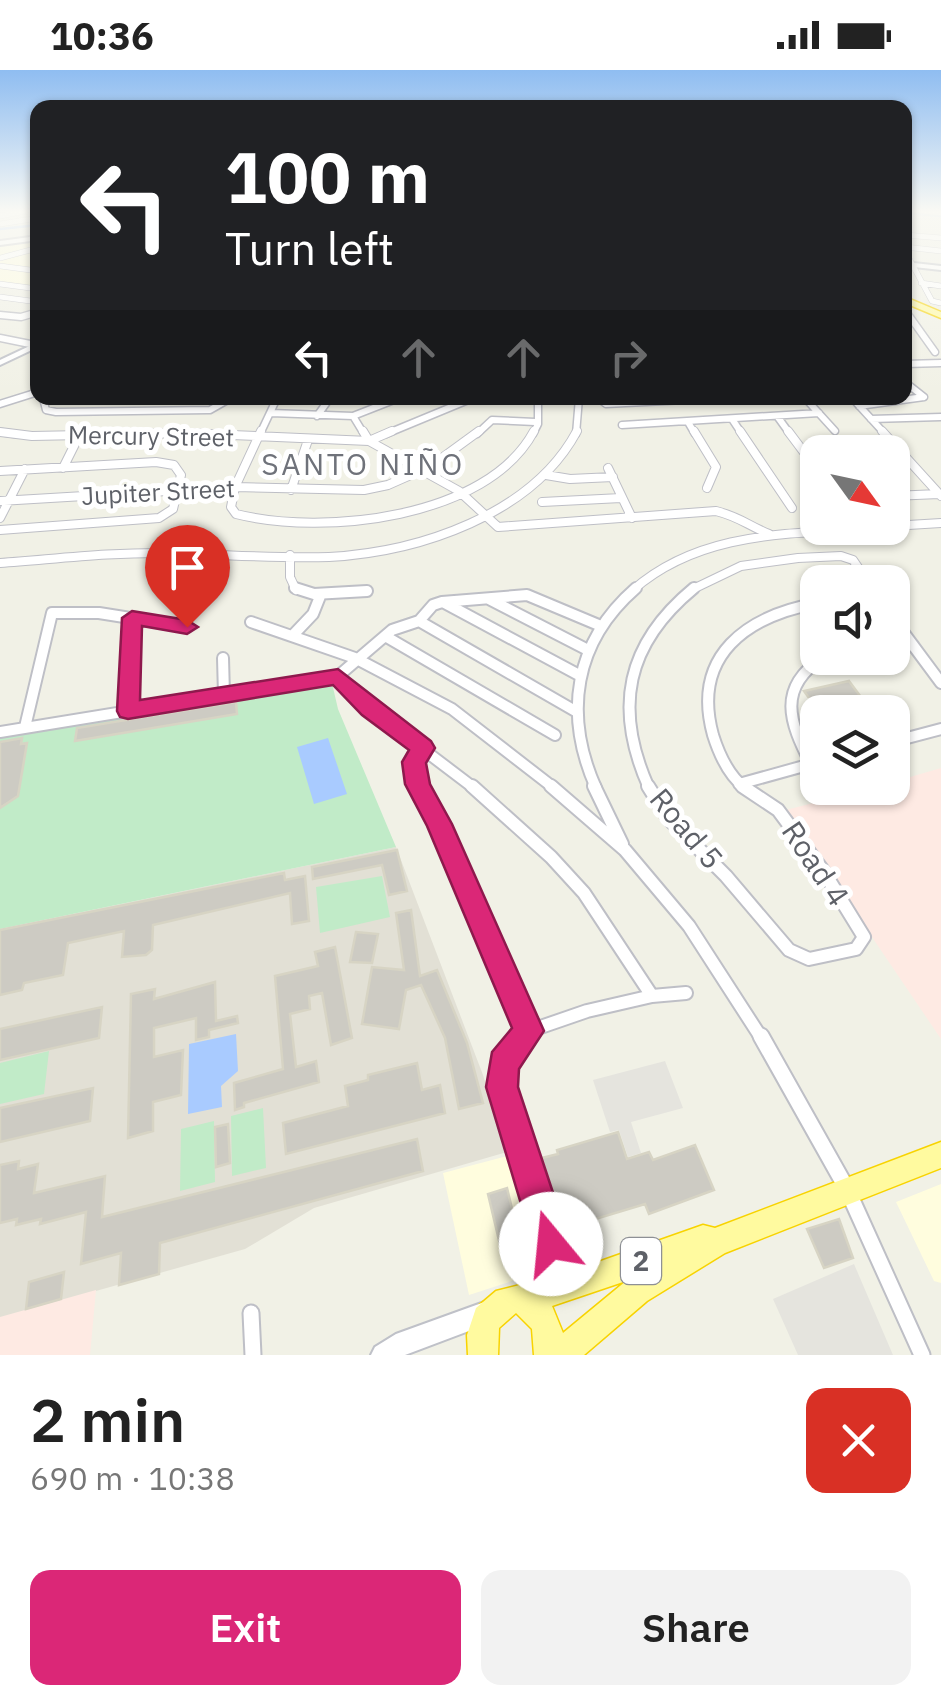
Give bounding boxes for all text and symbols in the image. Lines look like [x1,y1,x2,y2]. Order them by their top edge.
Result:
text: 10:36 [50,11,154,60]
text: 100 m [225,131,430,222]
icon: left [60,140,190,270]
text: Turn left [225,219,394,277]
icon: left [286,330,341,385]
icon: ahead [391,330,446,385]
icon: ahead [496,330,551,385]
icon: right [601,330,656,385]
street label: Mercury Street [68,418,234,453]
north arrow [800,435,910,545]
map controls [800,435,910,805]
district label: SANTO NIÑO [261,444,465,483]
street label: Jupiter Street [80,471,236,512]
pin [145,525,230,628]
icon: arrive [160,540,215,595]
button: sound [800,565,910,675]
button: layers [800,695,910,805]
street label: Road 5 [642,779,732,877]
street label: Road 4 [774,813,859,913]
position arrow [499,1192,603,1296]
road number: 2 [621,1238,661,1284]
text: 2 min [30,1380,185,1459]
button: close [806,1388,911,1493]
text: 690 m · 10:38 [30,1457,235,1499]
button: Exit [30,1570,461,1685]
button: Share [481,1570,911,1685]

